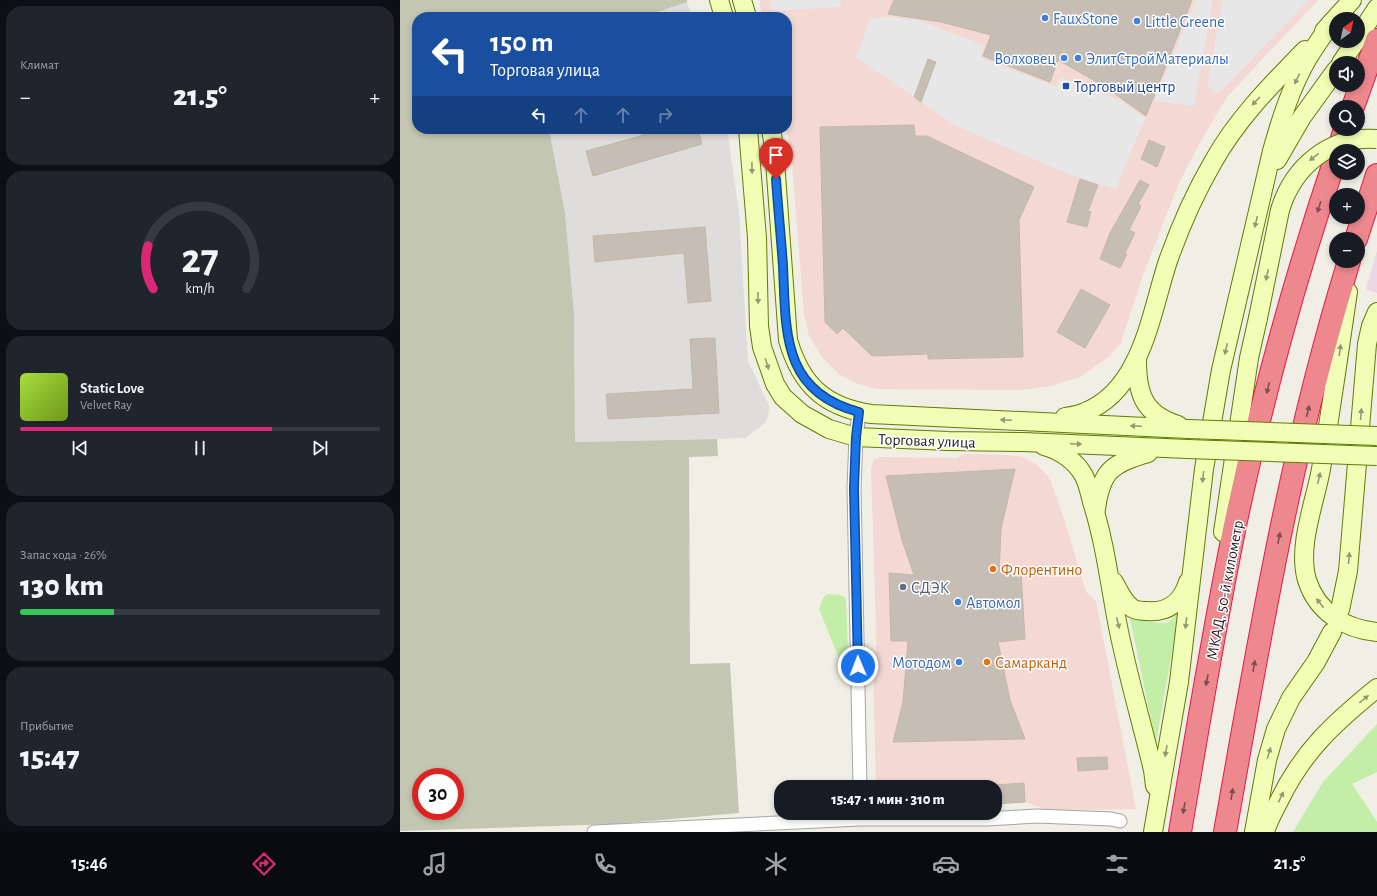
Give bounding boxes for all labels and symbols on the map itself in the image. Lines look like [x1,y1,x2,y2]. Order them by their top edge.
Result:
place label: FauxStone [1053,11,1118,27]
north arrow [1329,12,1365,48]
marker: FauxStone [1040,13,1050,23]
place label: Little Greene [1145,14,1225,30]
marker: Little Greene [1132,16,1142,26]
place label: Волховец [994,51,1056,67]
place label: ЭлитСтройМатериалы [1086,51,1229,67]
marker: Волховец [1059,53,1069,63]
marker: ЭлитСтройМатериалы [1073,53,1083,63]
one-way arrow [1294,73,1300,85]
place label: Торговый центр [1074,79,1175,95]
marker: Торговый центр [1061,81,1071,91]
one-way arrow [1252,95,1261,106]
pin [759,138,793,179]
one-way arrow [1309,153,1320,162]
one-way arrow [749,162,755,175]
one-way arrow [1316,201,1322,213]
one-way arrow [1252,216,1258,229]
one-way arrow [1263,268,1269,281]
one-way arrow [755,292,761,305]
one-way arrow [1223,343,1229,355]
one-way arrow [1337,344,1343,356]
one-way arrow [764,358,770,370]
one-way arrow [1265,382,1271,394]
one-way arrow [1305,405,1311,417]
one-way arrow [1358,408,1365,420]
one-way arrow [999,417,1012,423]
one-way arrow [1130,423,1142,430]
street label: Торговая улица [878,431,976,452]
one-way arrow [1070,441,1082,448]
one-way arrow [1200,471,1206,483]
one-way arrow [1317,472,1323,485]
street label: МКАД, 50-й километр [1204,519,1246,661]
one-way arrow [1276,532,1282,544]
one-way arrow [1346,552,1353,564]
place label: Флорентино [1001,562,1083,578]
marker: Флорентино [988,564,998,574]
place label: СДЭК [911,580,949,596]
marker: СДЭК [898,582,908,592]
place label: Автомол [966,595,1021,611]
marker: Автомол [953,597,963,607]
one-way arrow [1315,598,1324,609]
one-way arrow [1115,617,1121,629]
one-way arrow [1183,617,1189,629]
position arrow [837,645,879,687]
place label: Мотодом [892,655,951,671]
place label: Самарканд [995,655,1067,671]
marker: Мотодом [954,657,964,667]
marker: Самарканд [982,657,992,667]
one-way arrow [1252,660,1258,672]
one-way arrow [1204,673,1210,686]
one-way arrow [1359,694,1369,703]
one-way arrow [1162,745,1168,757]
one-way arrow [1266,746,1272,758]
speed limit sign: 30 [412,768,464,820]
one-way arrow [1229,787,1235,800]
one-way arrow [1278,791,1284,802]
one-way arrow [1181,801,1187,814]

